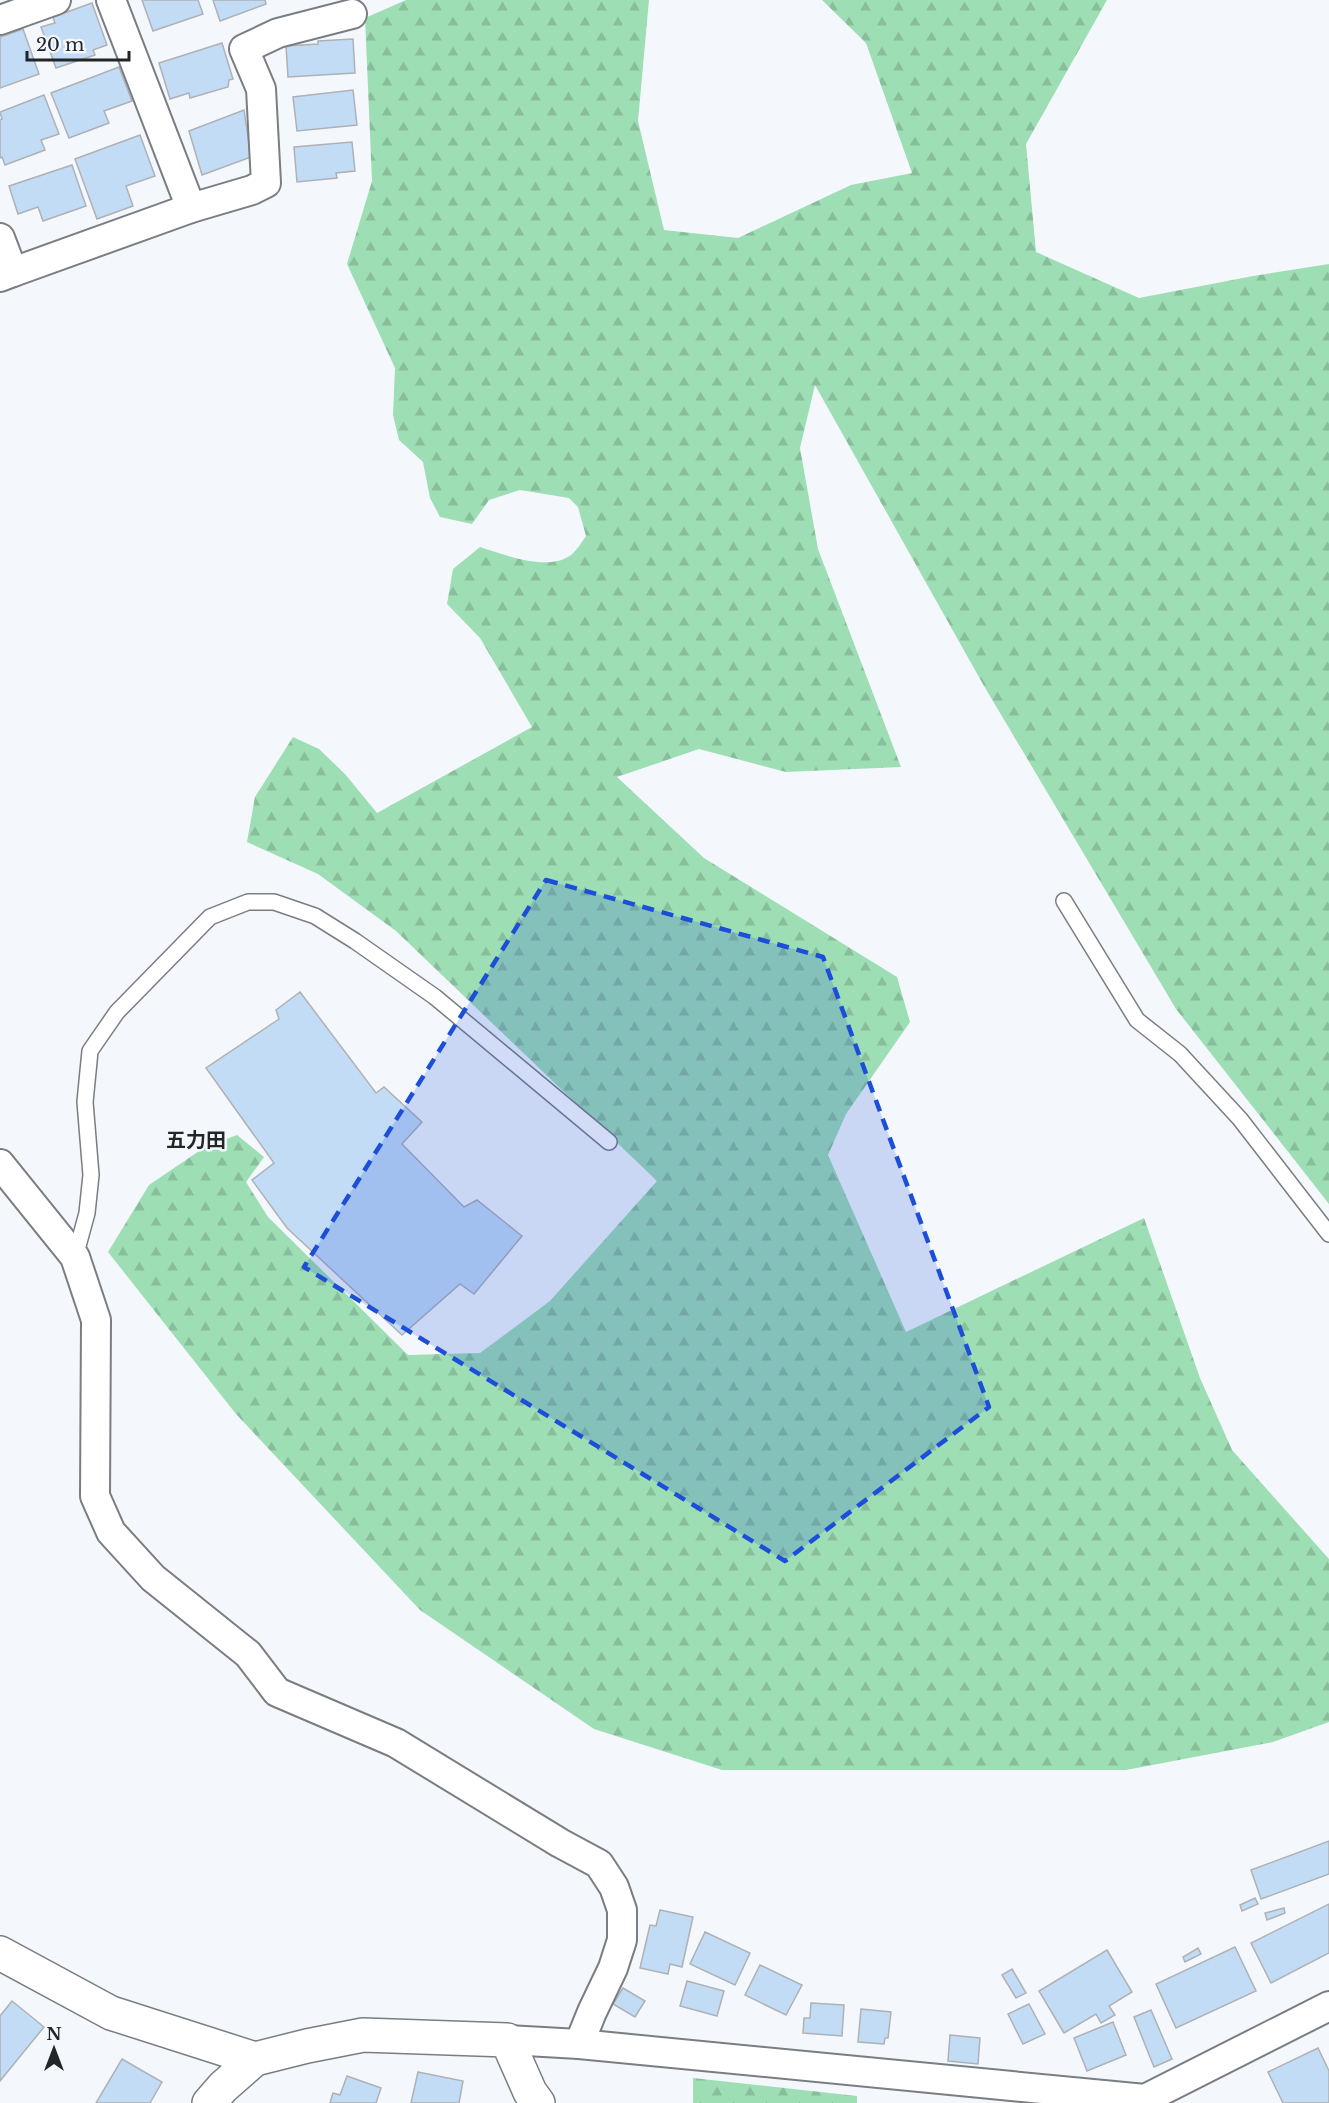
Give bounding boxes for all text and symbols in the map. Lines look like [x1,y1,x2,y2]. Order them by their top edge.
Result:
scale bar [27,24,129,62]
text: 20 m [36,34,84,56]
district label: 五力田 [166,1128,226,1152]
north arrow [24,2019,84,2079]
text: N [46,2024,62,2044]

